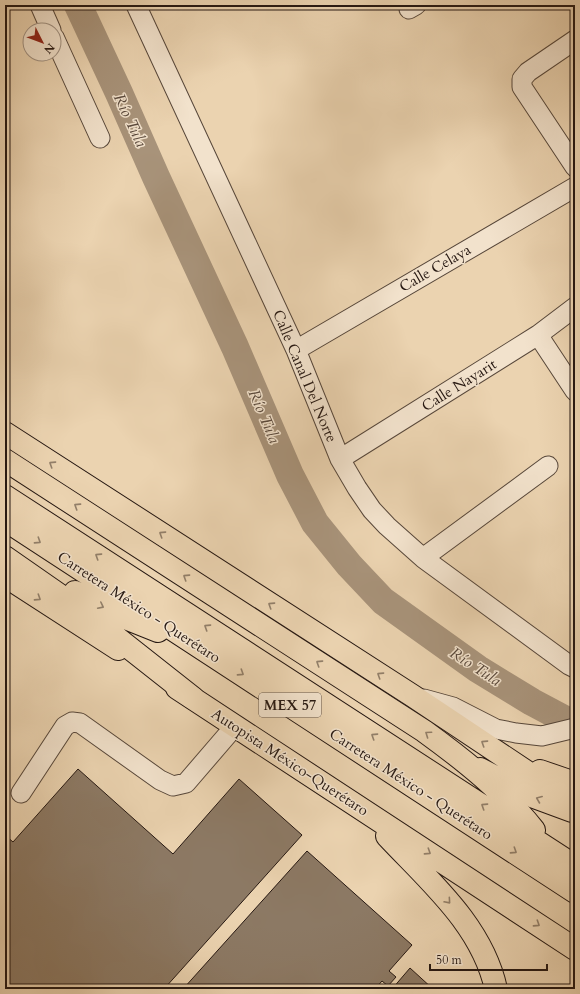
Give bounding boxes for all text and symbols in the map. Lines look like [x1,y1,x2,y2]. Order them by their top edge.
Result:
north arrow [22,22,62,62]
text: N [40,40,58,57]
water label: Río Tula [108,90,152,151]
street label: Calle Celaya [396,239,475,297]
street label: Calle Canal Del Norte [268,307,342,445]
street label: Calle Nayarit [418,354,500,416]
water label: Río Tula [243,386,285,447]
one-way arrow [49,461,56,469]
one-way arrow [74,504,81,511]
one-way arrow [159,532,166,539]
one-way arrow [34,536,41,544]
street label: Carretera México - Querétaro [54,547,224,667]
one-way arrow [95,554,102,561]
one-way arrow [183,574,190,582]
one-way arrow [34,593,41,600]
one-way arrow [97,601,105,609]
one-way arrow [268,602,275,609]
one-way arrow [204,625,211,632]
water label: Río Tula [446,642,505,692]
one-way arrow [316,661,323,668]
one-way arrow [237,668,244,676]
one-way arrow [377,672,384,680]
road number: MEX 57 [259,693,321,717]
street label: Autopista México-Querétaro [208,704,372,820]
street label: Carretera México - Querétaro [326,724,496,844]
one-way arrow [425,732,432,739]
one-way arrow [372,733,379,740]
one-way arrow [482,741,489,748]
one-way arrow [535,795,542,803]
one-way arrow [481,804,488,811]
one-way arrow [509,847,516,854]
one-way arrow [424,848,431,855]
one-way arrow [443,896,450,903]
one-way arrow [533,919,540,926]
scale bar [430,946,547,972]
text: 50 m [436,952,463,968]

